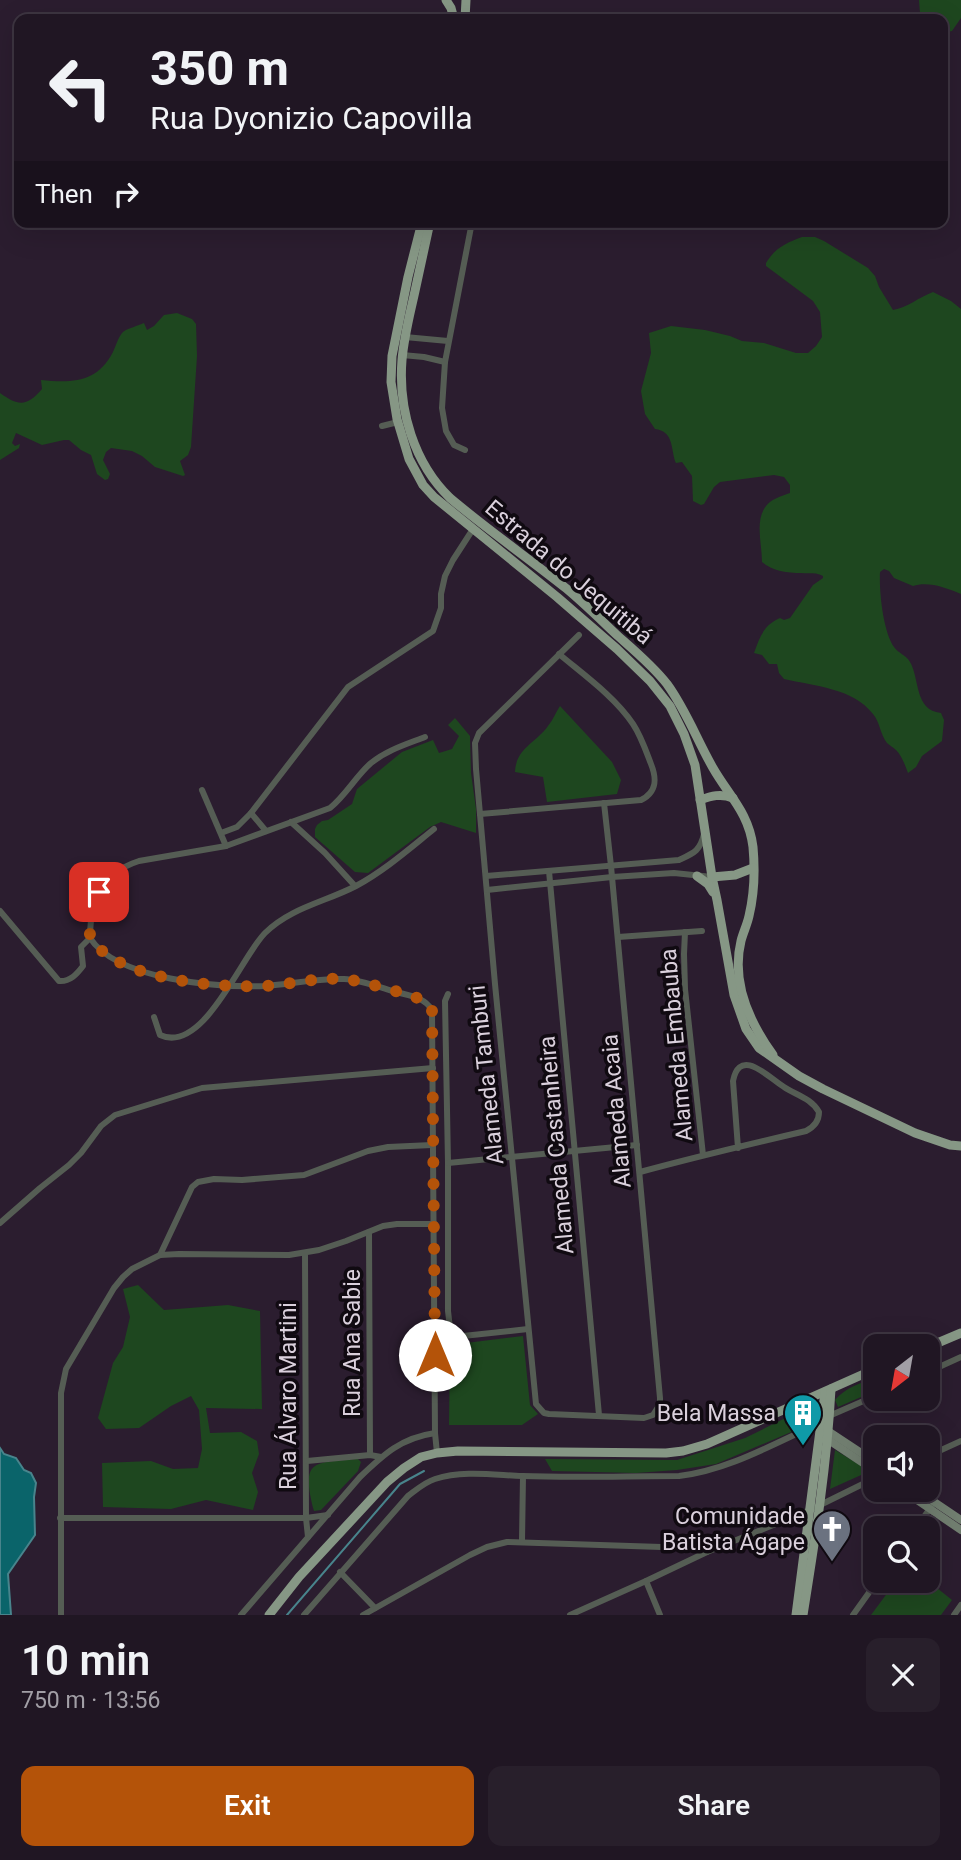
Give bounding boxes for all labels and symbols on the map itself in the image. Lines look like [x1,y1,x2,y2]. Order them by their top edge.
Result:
street label: Estrada do Jequitibá [480,495,658,650]
pin [69,862,129,922]
street label: Alameda Embauba [655,947,698,1142]
street label: Alameda Tamburi [464,984,509,1166]
street label: Alameda Acaia [596,1033,637,1189]
street label: Alameda Castanheira [534,1035,579,1255]
street label: Rua Ana Sabie [339,1269,366,1417]
street label: Rua Álvaro Martini [274,1302,302,1490]
position arrow [398,1318,472,1392]
north arrow [863,1334,940,1410]
building icon: Bela Massa [782,1392,824,1447]
place label: Bela Massa [657,1400,776,1427]
place label: Comunidade Batista Ágape [662,1503,805,1556]
church icon: Comunidade Batista Ágape [811,1508,853,1563]

